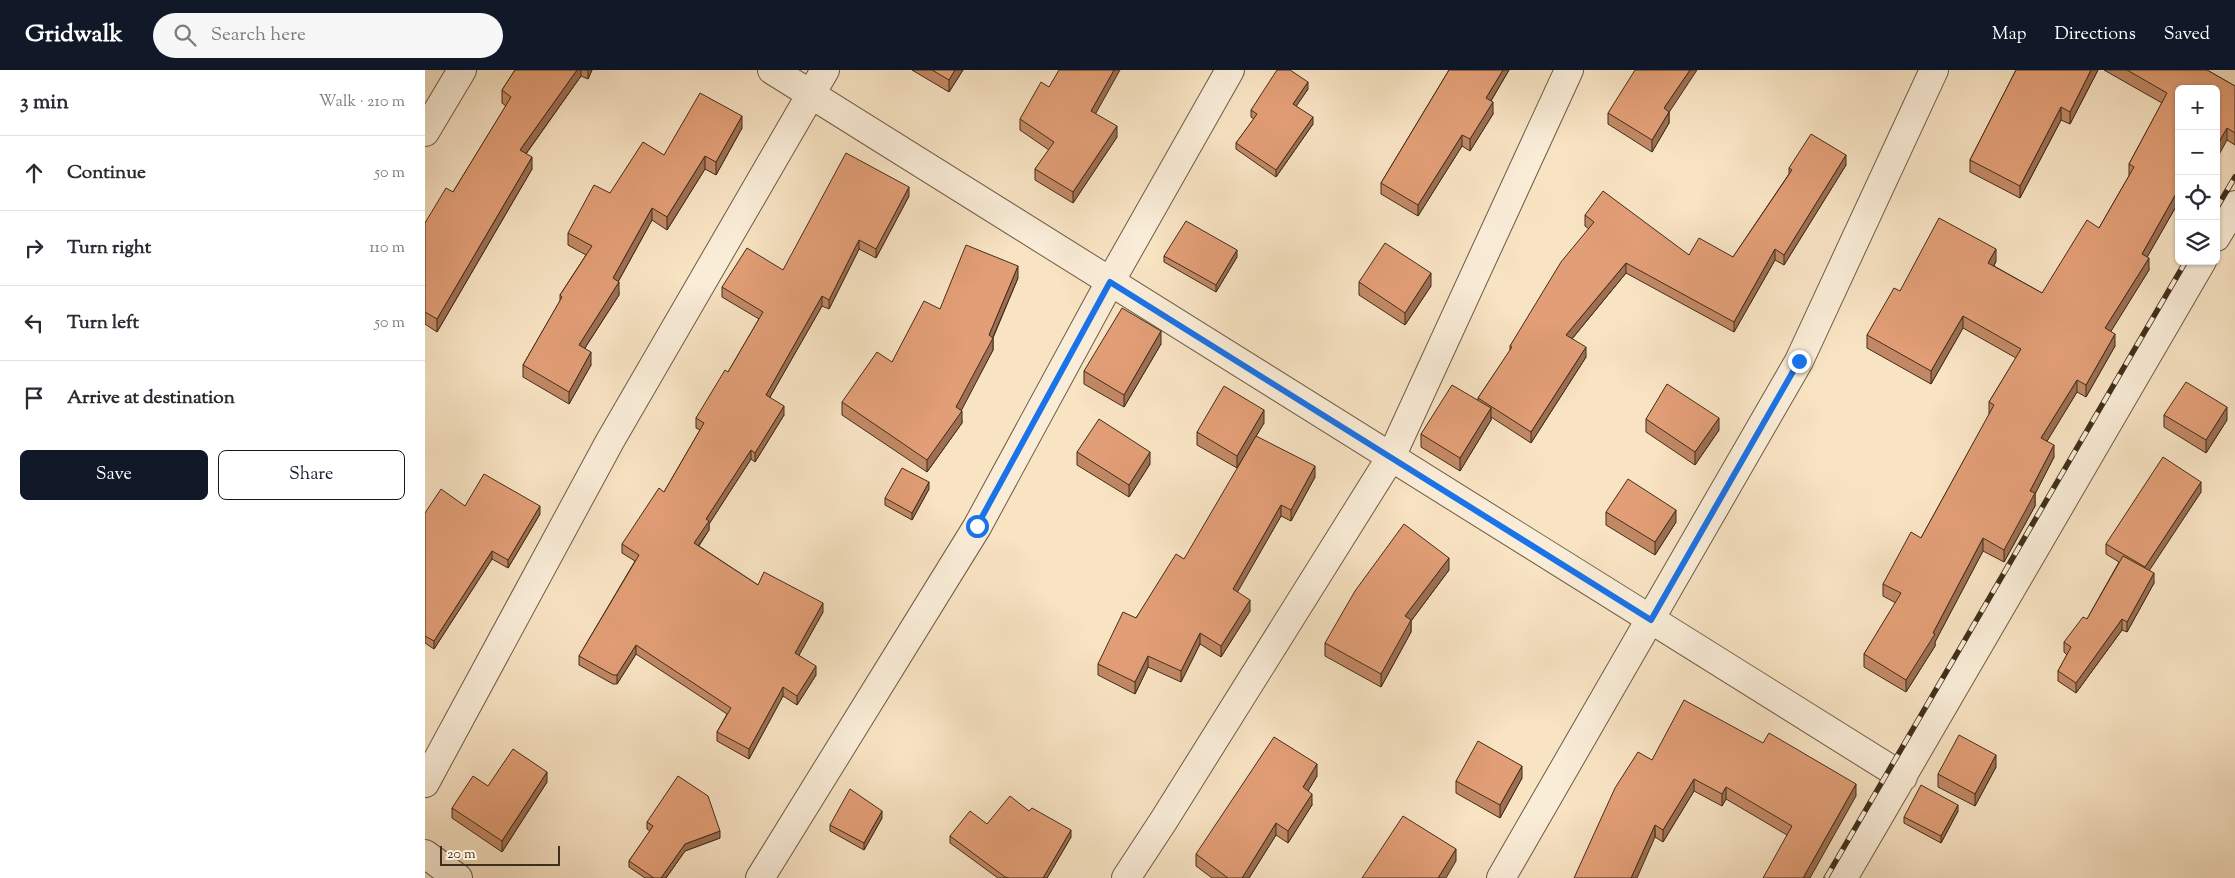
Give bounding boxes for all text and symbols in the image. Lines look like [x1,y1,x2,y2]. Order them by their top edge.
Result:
search box [153,13,503,58]
text: Gridwalk [25,18,123,52]
icon: search [171,21,199,49]
text: Search here [211,22,306,49]
text: Map [1992,22,2027,48]
text: Directions [2055,22,2136,48]
text: Saved [2164,22,2210,48]
map controls [2175,85,2220,265]
button: + [2175,85,2220,130]
text: 3 min [20,88,69,118]
text: Walk · 210 m [319,91,405,114]
button: − [2175,130,2220,175]
icon: ahead [20,159,48,187]
text: Continue [67,160,146,187]
text: 50 m [374,162,405,185]
button: locate [2175,175,2220,220]
button: layers [2175,220,2220,265]
icon: right [20,234,48,262]
text: Turn right [67,235,151,262]
text: 110 m [369,237,405,260]
icon: left [20,309,48,337]
text: Turn left [67,310,139,337]
text: 50 m [374,312,405,335]
route end [1788,350,1811,373]
icon: arrive [20,384,48,412]
text: Arrive at destination [67,385,235,412]
button: Save [20,450,208,500]
button: Share [218,450,405,500]
route start [966,515,989,538]
scale bar [440,843,560,866]
text: 20 m [447,845,476,865]

